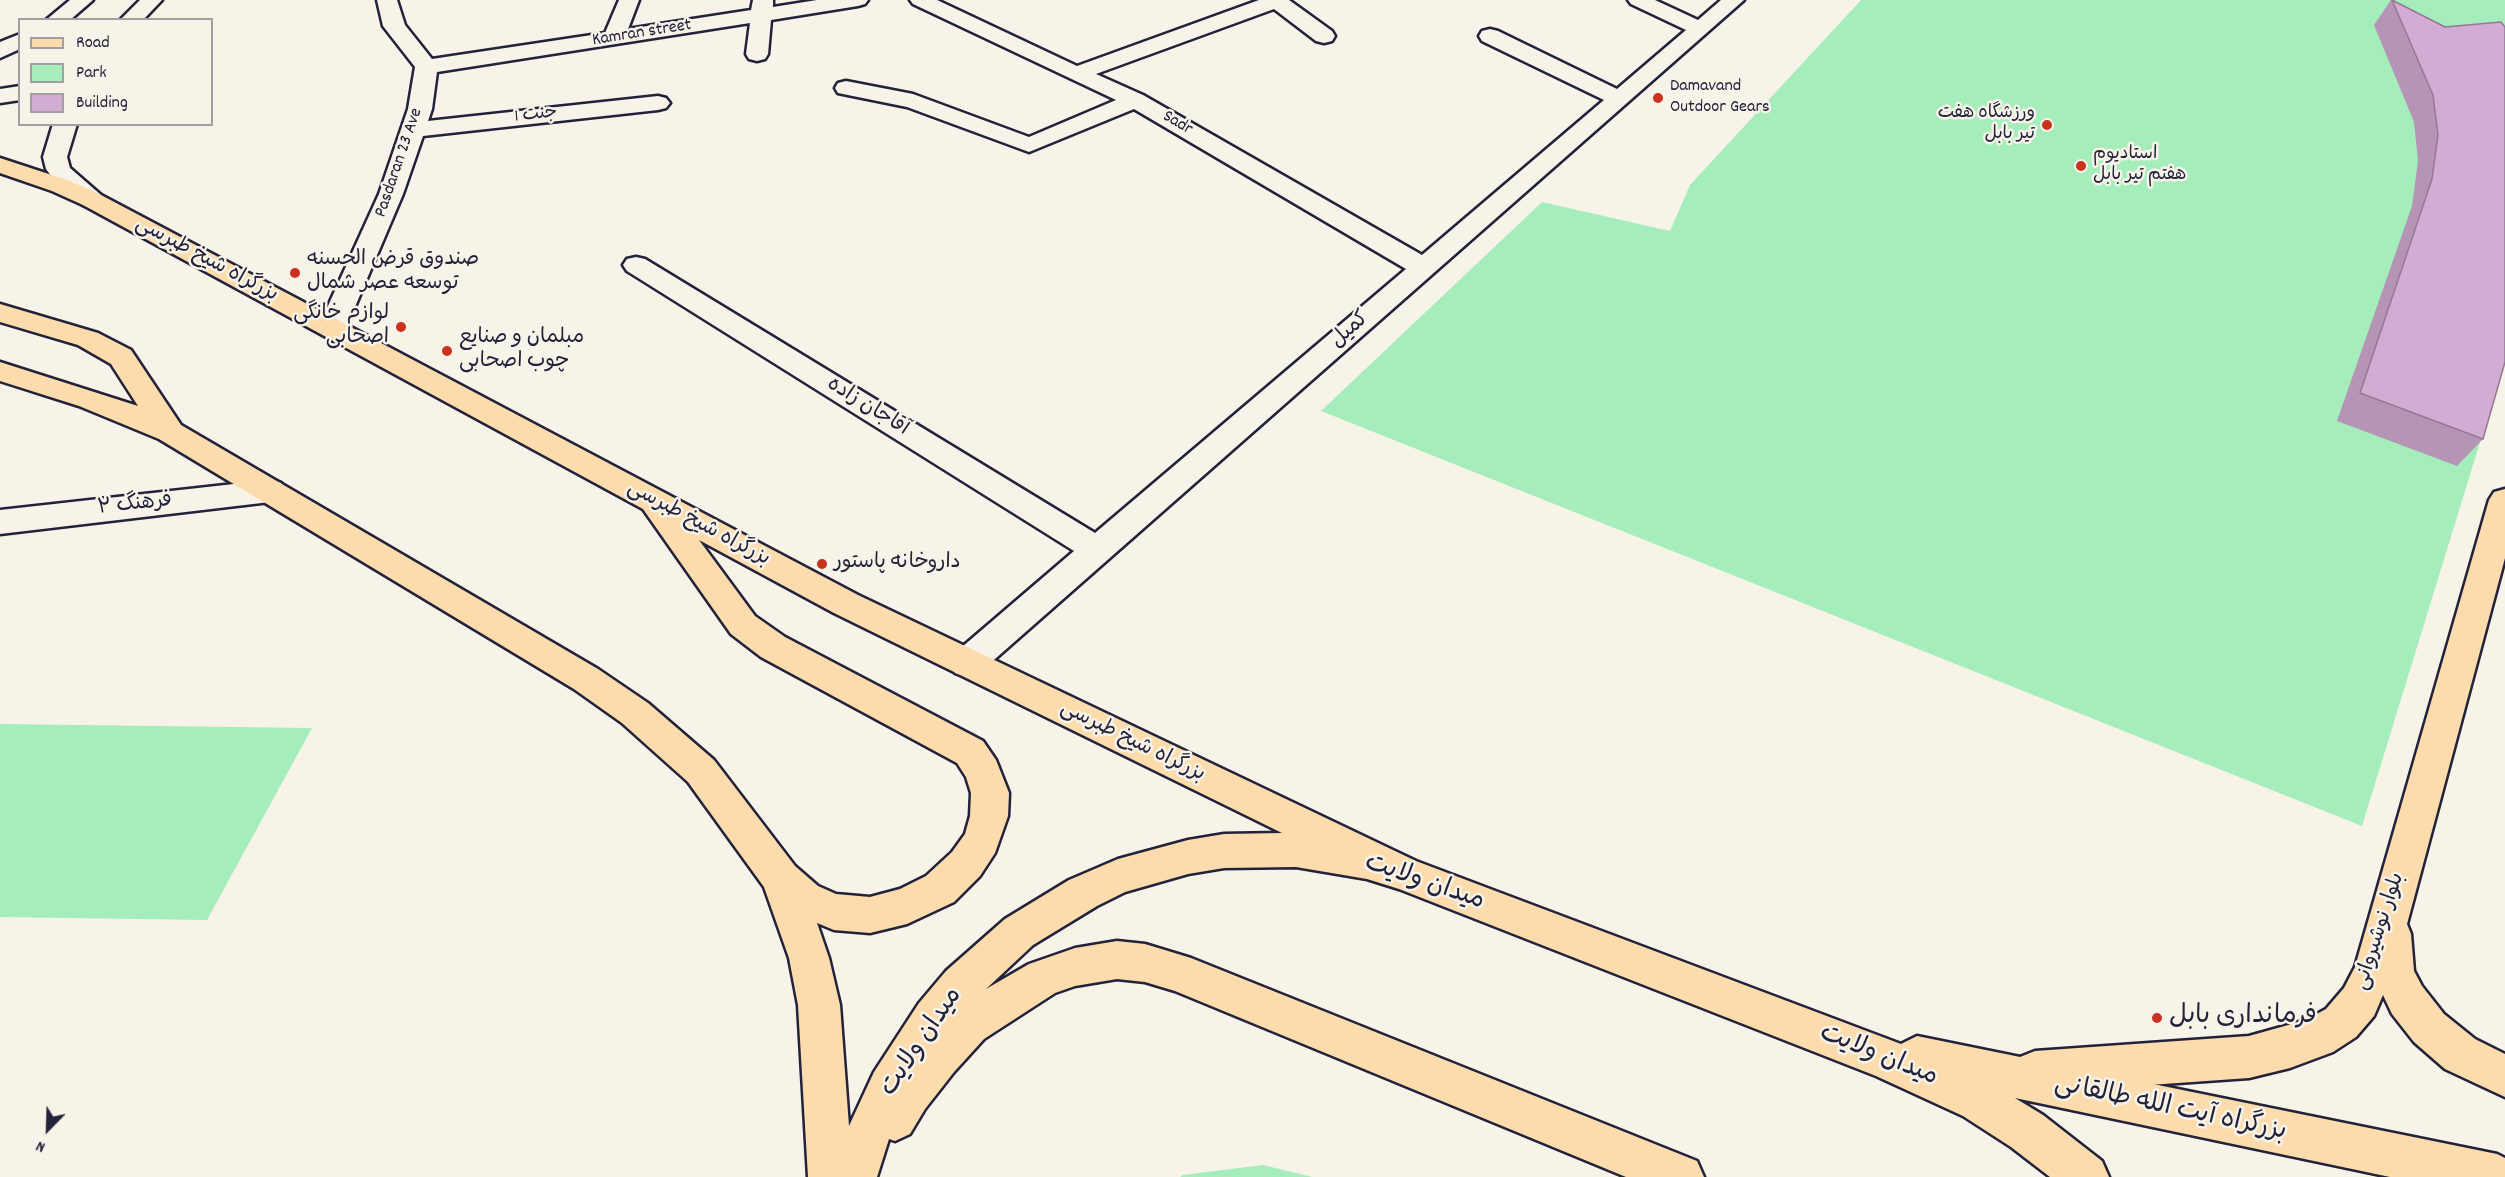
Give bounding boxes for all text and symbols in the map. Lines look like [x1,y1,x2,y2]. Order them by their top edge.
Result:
street label: Kamran street [591,16,693,52]
legend [18,18,213,126]
text: Road [76,31,110,56]
text: Park [76,61,107,86]
place label: Damavand Outdoor Gears [1670,77,1770,119]
text: Building [76,91,128,116]
marker: Damavand Outdoor Gears [1651,91,1665,105]
street label: جنت 1 [514,103,558,129]
place label: ورزشگاه هفت تیر بابل [1938,104,2035,146]
street label: Pasdaran 23 Ave [371,106,429,220]
street label: Sadr [1158,107,1196,141]
marker: ورزشگاه هفت تیر بابل [2040,118,2054,132]
place label: استادیوم هفتم تیر بابل [2093,145,2186,188]
marker: استادیوم هفتم تیر بابل [2074,159,2088,173]
street label: بزرگراه شیخ طبرسی [130,213,282,309]
place label: صندوق قرض الحسنه توسعه عصر شمال [307,248,479,298]
marker: صندوق قرض الحسنه توسعه عصر شمال [288,266,302,280]
place label: لوازم خانگی اصحابی [293,302,389,352]
street label: کمیل [1326,307,1376,355]
marker: لوازم خانگی اصحابی [394,320,408,334]
place label: مبلمان و صنایع چوب اصحابی [459,326,584,376]
marker: مبلمان و صنایع چوب اصحابی [440,344,454,358]
street label: آقاجان زاده [821,373,913,443]
street label: بزرگراه شیخ طبرسی [622,477,774,573]
street label: فرهنگ ۲ [96,490,174,522]
place label: داروخانه پاستور [834,551,961,577]
marker: داروخانه پاستور [815,557,829,571]
street label: بزرگراه شیخ طبرسی [1055,697,1209,789]
street label: میدان ولایت [1360,849,1488,919]
street label: بلوار نوشیروانی [2350,870,2412,994]
street label: میدان ولایت [875,982,971,1104]
place label: فرمانداری بابل [2169,1002,2317,1034]
marker: فرمانداری بابل [2150,1011,2164,1025]
street label: میدان ولایت [1814,1019,1942,1095]
street label: بزرگراه آیت الله طالقانی [2051,1070,2289,1150]
north arrow [18,1099,78,1159]
text: N [33,1134,49,1158]

